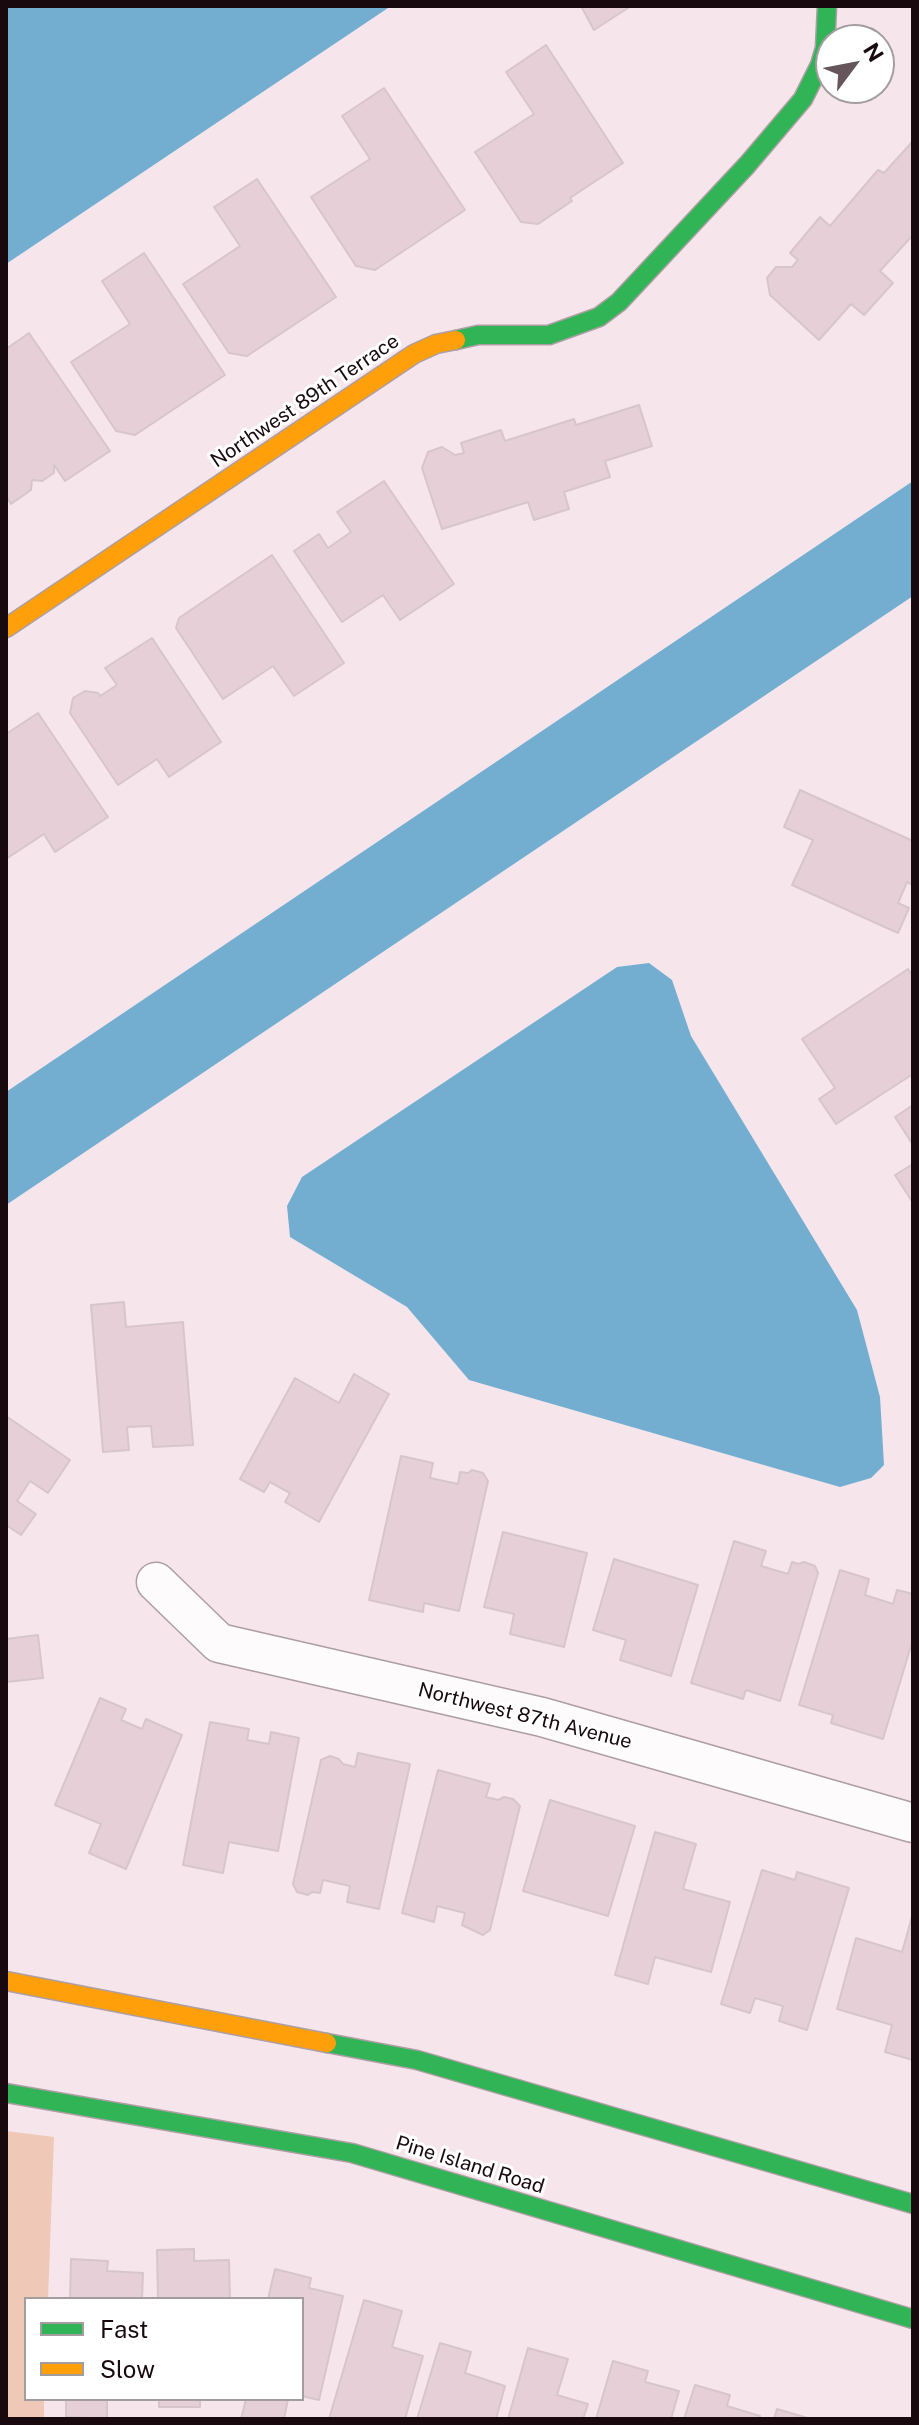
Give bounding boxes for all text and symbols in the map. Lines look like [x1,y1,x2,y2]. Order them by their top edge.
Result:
north arrow [815,24,895,104]
text: N [858,38,889,67]
street label: Northwest 89th Terrace [206,329,404,473]
street label: Northwest 87th Avenue [416,1678,634,1754]
street label: Pine Island Road [393,2131,547,2199]
legend [24,2297,304,2401]
text: Fast [100,2315,148,2343]
text: Slow [100,2355,155,2383]

